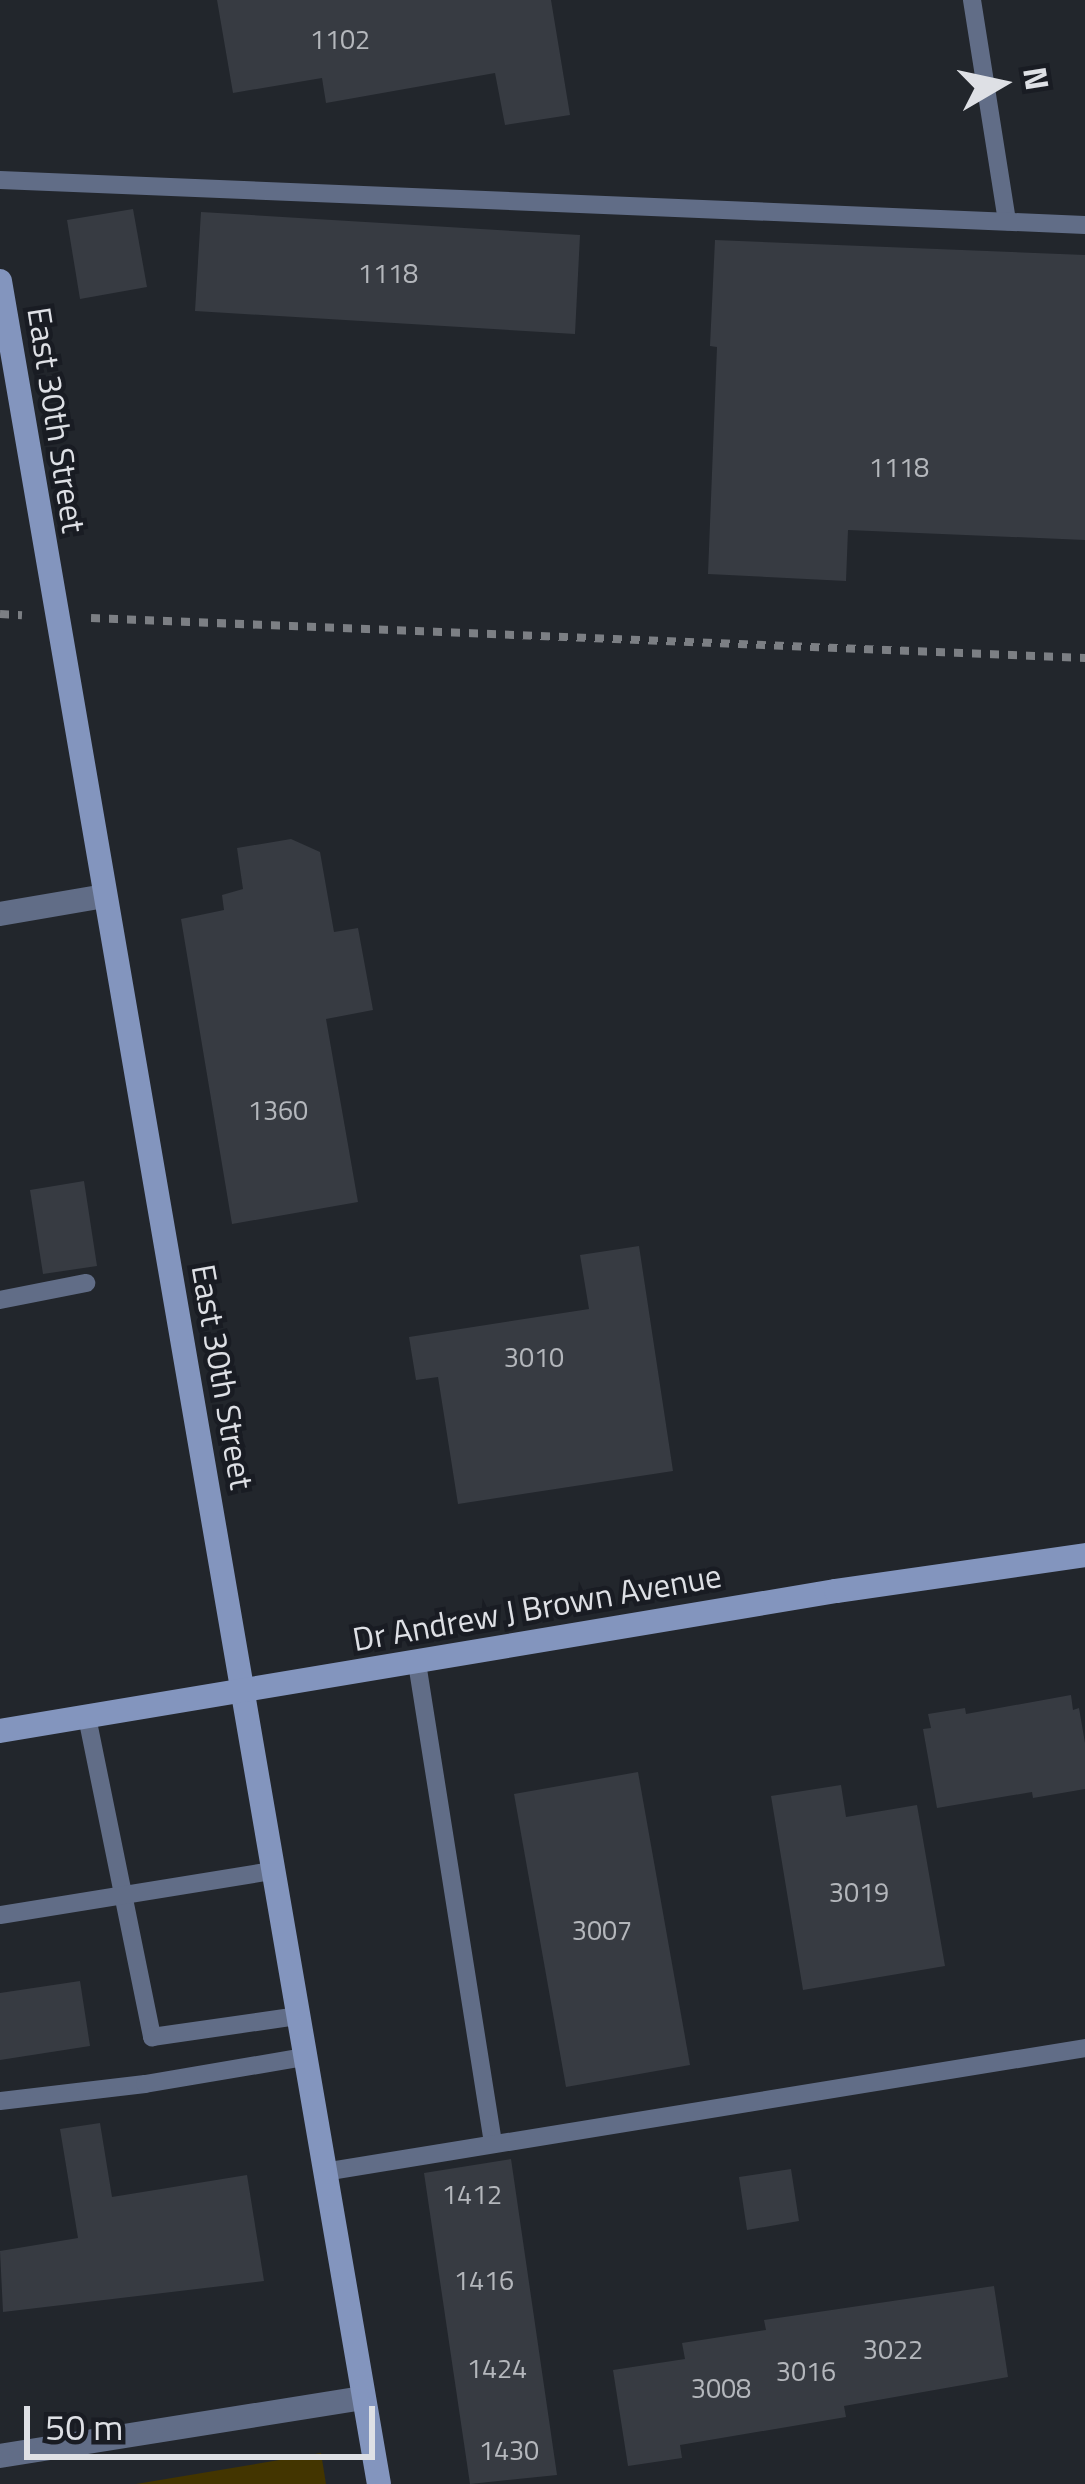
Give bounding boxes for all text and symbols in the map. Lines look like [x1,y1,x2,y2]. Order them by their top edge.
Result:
house number: 1102 [310,23,370,55]
north arrow [941,24,1061,144]
text: N [1010,63,1063,94]
house number: 1118 [358,257,418,289]
street label: East 30th Street [19,305,93,535]
house number: 1118 [869,451,929,483]
house number: 1360 [248,1094,308,1126]
street label: East 30th Street [183,1262,261,1492]
house number: 3010 [504,1341,564,1373]
street label: Dr Andrew J Brown Avenue [350,1556,724,1660]
house number: 3019 [829,1876,889,1908]
house number: 3007 [572,1914,632,1946]
house number: 1412 [442,2178,502,2210]
house number: 1416 [454,2264,514,2296]
house number: 3022 [863,2333,923,2365]
house number: 1424 [467,2352,527,2384]
house number: 3016 [776,2355,836,2387]
house number: 3008 [691,2372,751,2404]
scale bar [30,2382,381,2456]
text: 50 m [45,2399,123,2454]
house number: 1430 [479,2434,539,2466]

